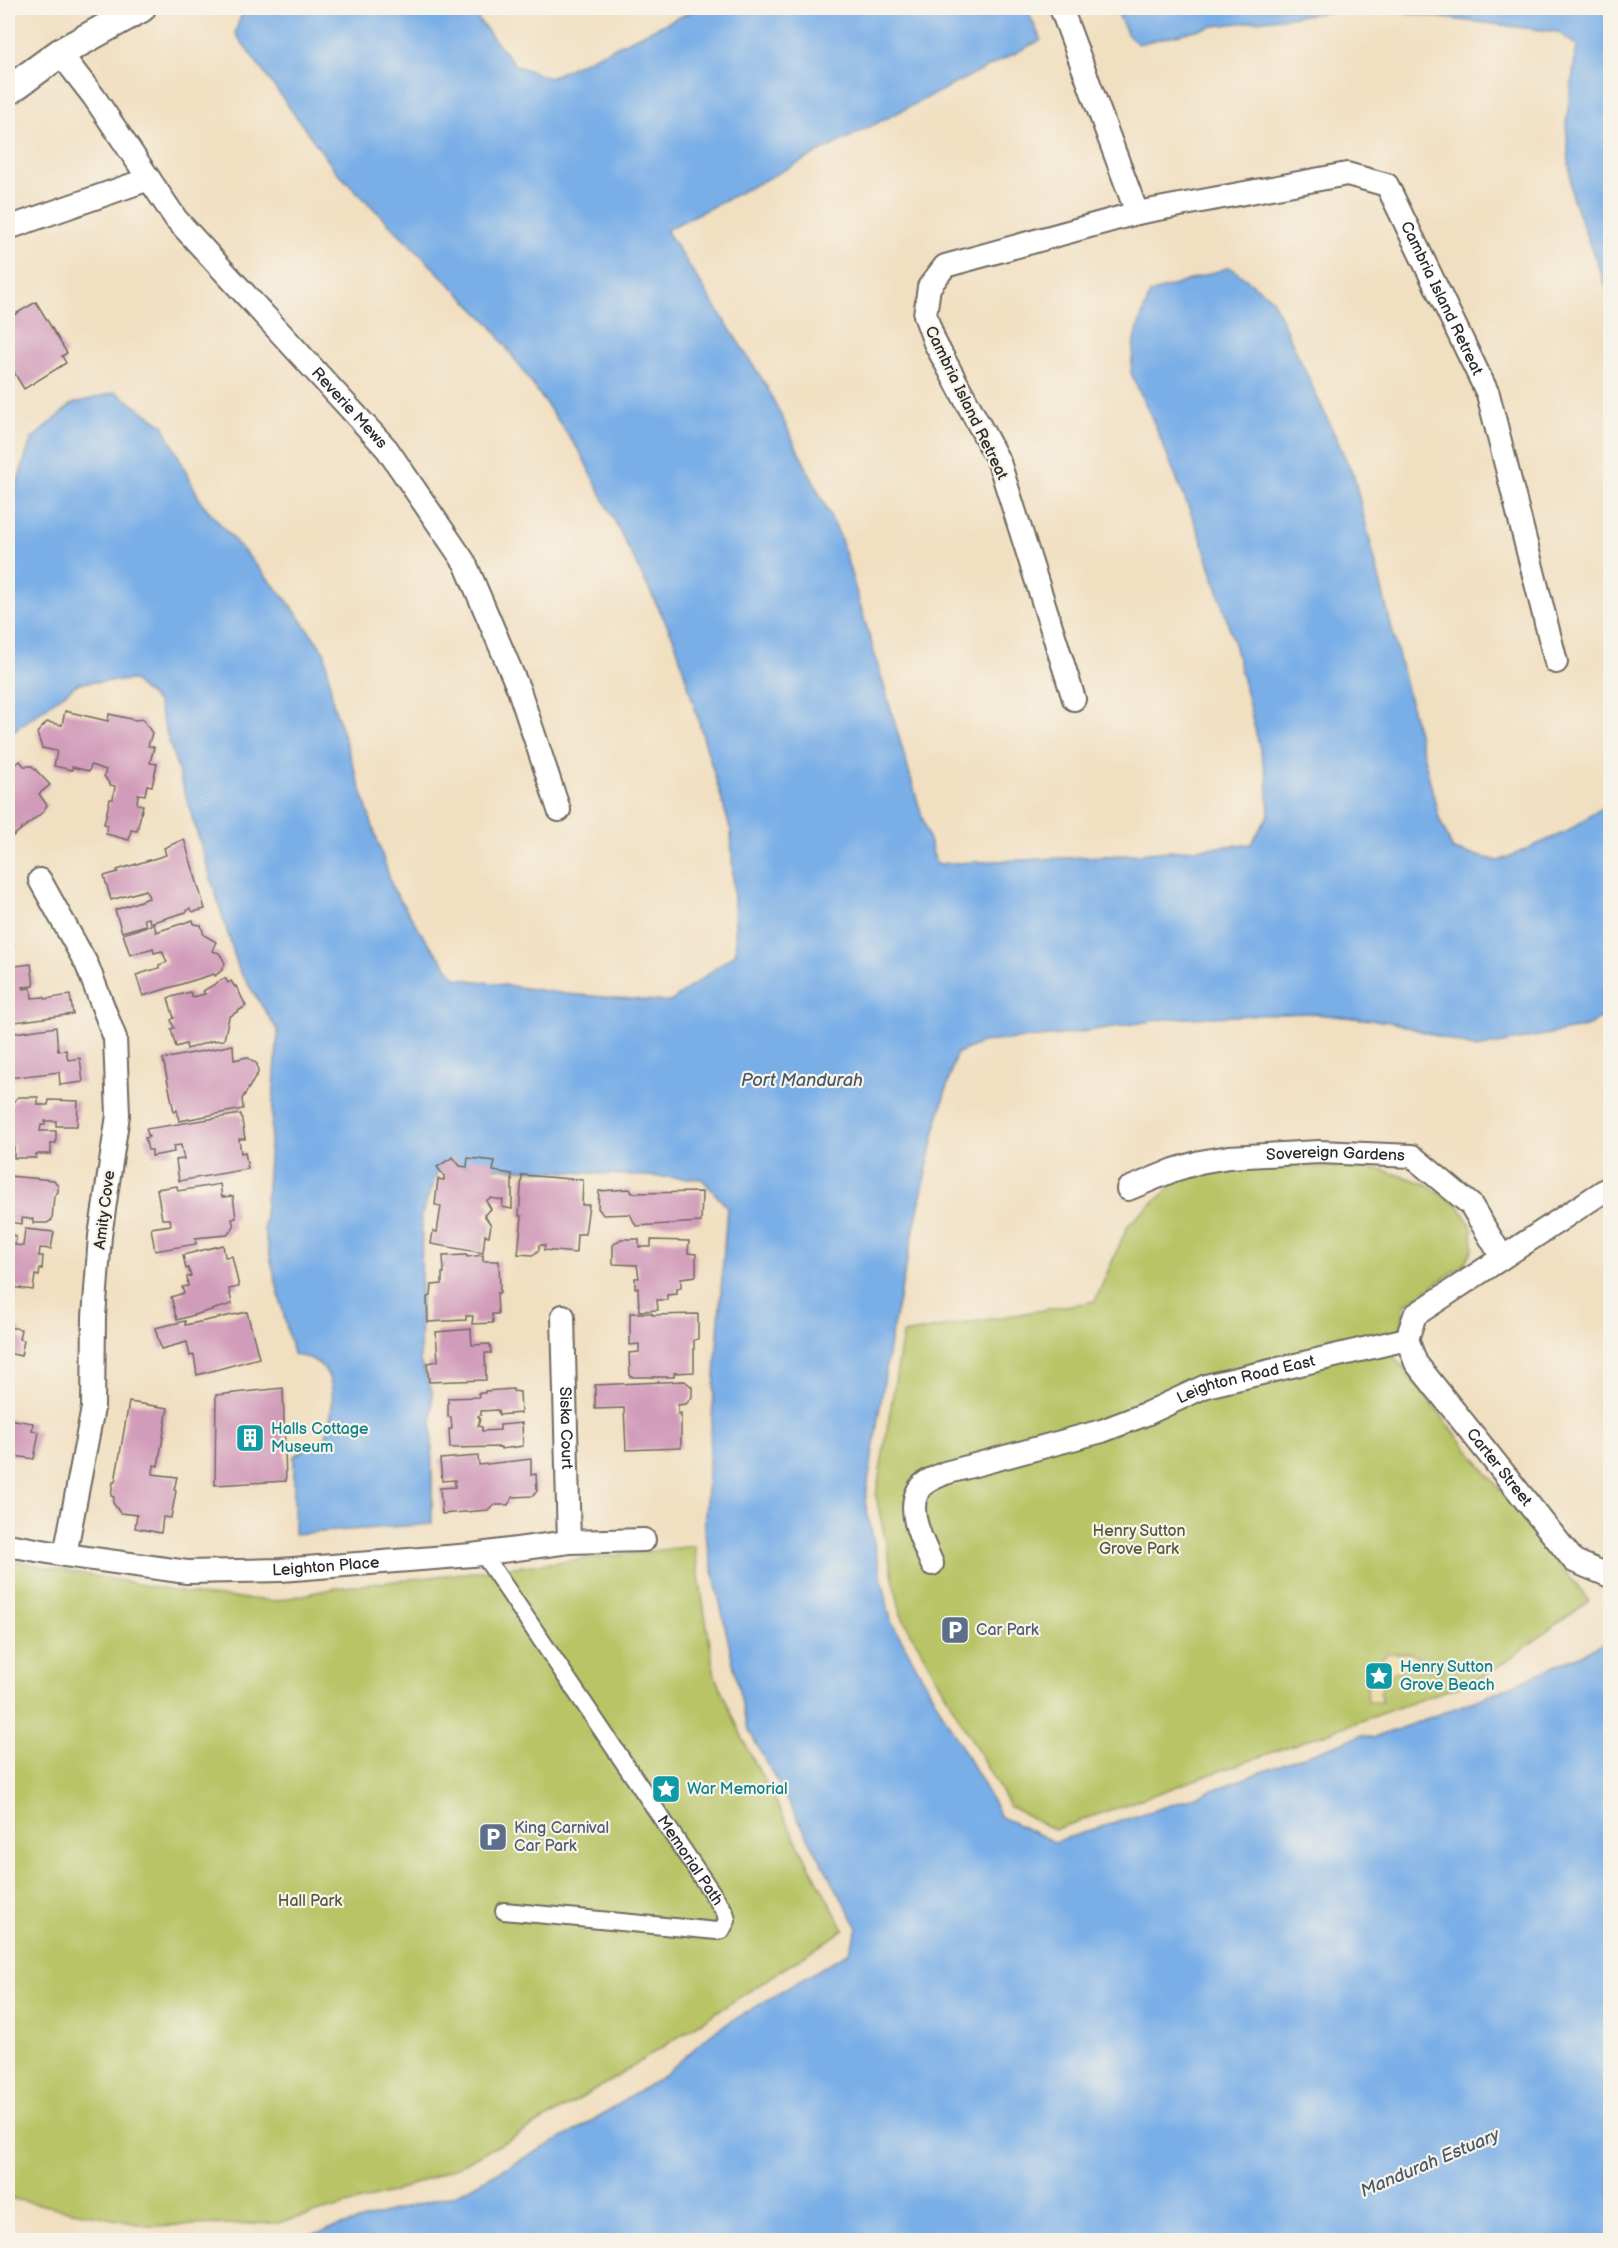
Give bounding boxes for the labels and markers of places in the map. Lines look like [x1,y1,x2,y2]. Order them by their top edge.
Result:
place label: Halls Cottage Museum [271,1420,369,1457]
building icon: Halls Cottage Museum [234,1422,266,1454]
parking icon: Car Park [939,1614,971,1646]
place label: Car Park [976,1621,1039,1640]
place label: Henry Sutton Grove Beach [1400,1658,1495,1695]
place icon: Henry Sutton Grove Beach [1363,1660,1395,1692]
place icon: War Memorial [650,1773,682,1805]
place label: War Memorial [687,1780,788,1799]
place label: King Carnival Car Park [514,1819,609,1856]
parking icon: King Carnival Car Park [477,1821,509,1853]

